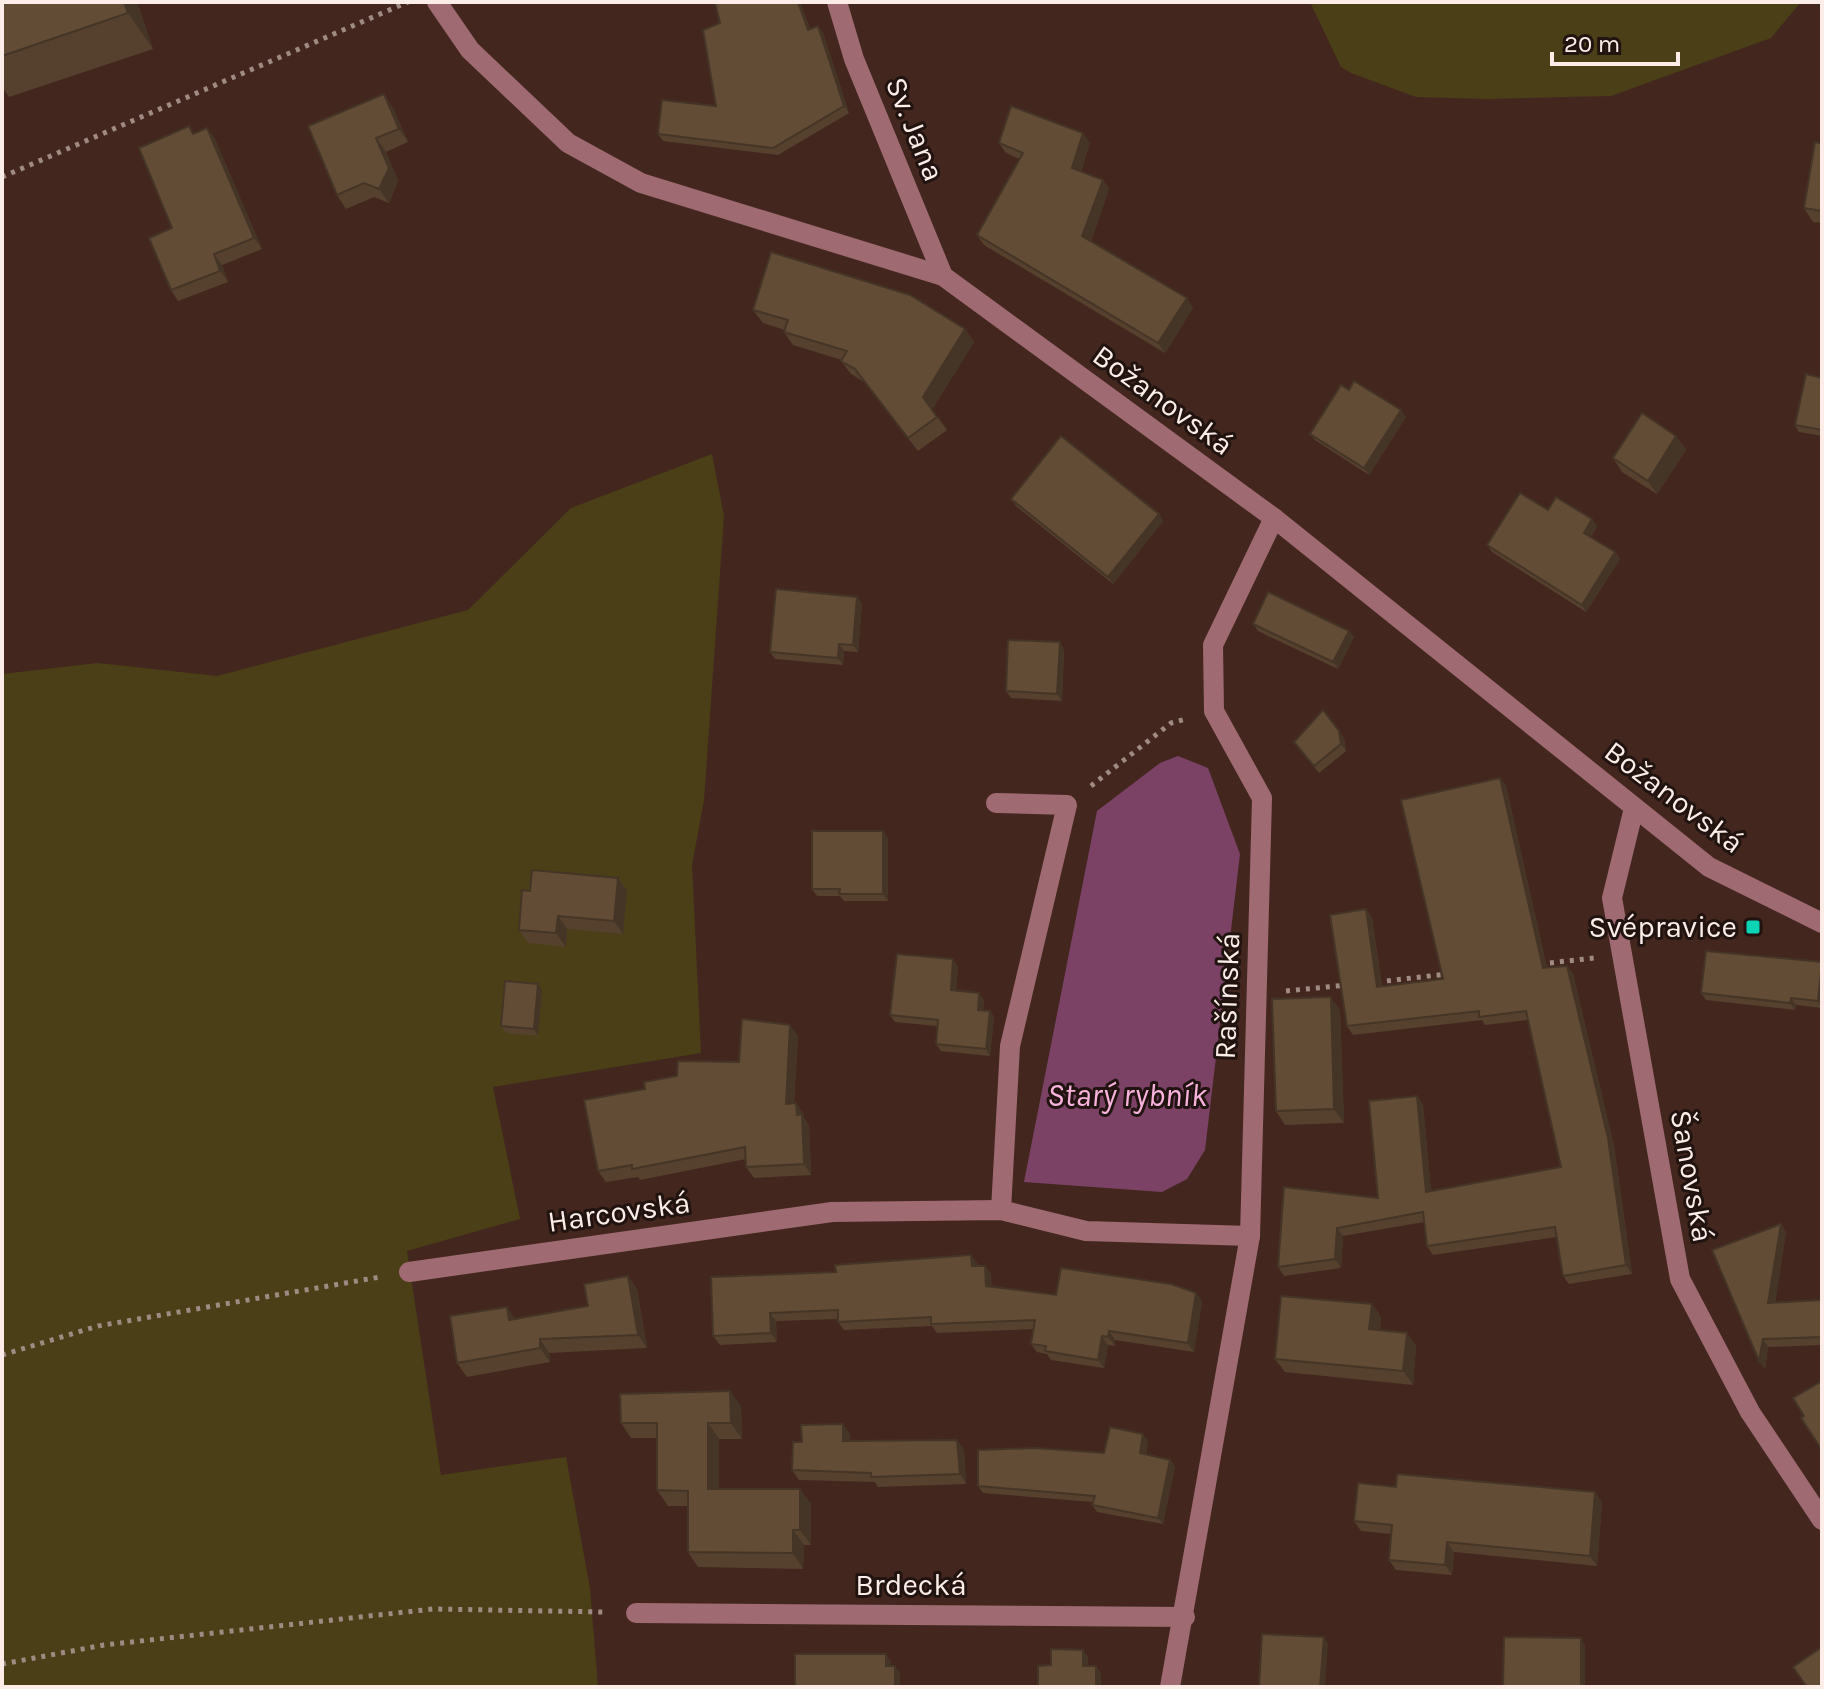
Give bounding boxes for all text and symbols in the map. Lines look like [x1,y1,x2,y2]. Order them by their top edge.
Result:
scale bar [1552,16,1678,66]
text: 20 m [1564,30,1620,58]
street label: Sv. Jana [878,72,952,186]
street label: Božanovská [1086,337,1240,463]
street label: Božanovská [1597,733,1751,861]
place label: Svépravice [1589,909,1737,945]
marker: Svépravice [1744,918,1762,936]
street label: Rašínská [1207,932,1247,1060]
water label: Starý rybník [1047,1077,1208,1114]
street label: Šanovská [1663,1107,1721,1245]
street label: Harcovská [545,1184,693,1240]
street label: Brdecká [855,1567,967,1603]

